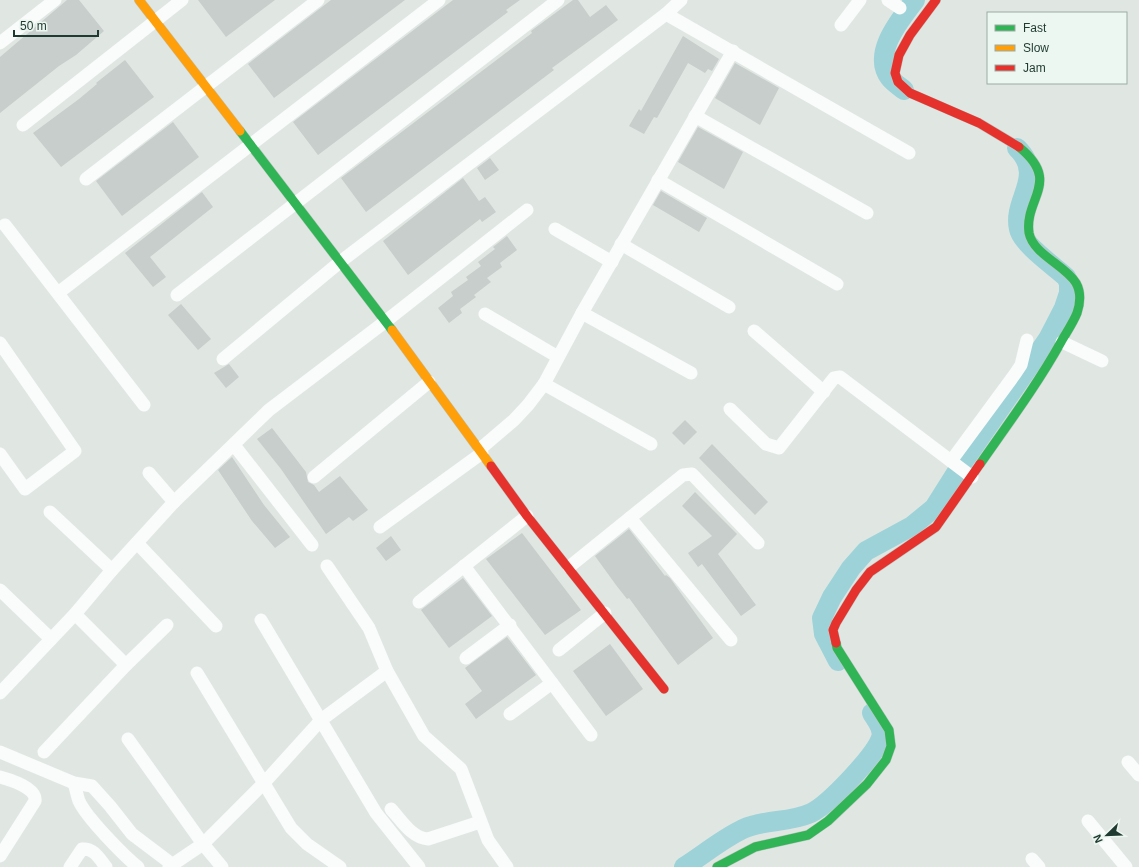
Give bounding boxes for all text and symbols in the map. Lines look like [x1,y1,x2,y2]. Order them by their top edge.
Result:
scale bar [14,12,98,38]
legend [987,12,1127,84]
text: 50 m [20,19,47,33]
text: Fast [1023,21,1047,35]
text: Slow [1023,41,1049,55]
text: Jam [1023,61,1046,75]
north arrow [1087,815,1127,855]
text: N [1091,833,1105,845]

